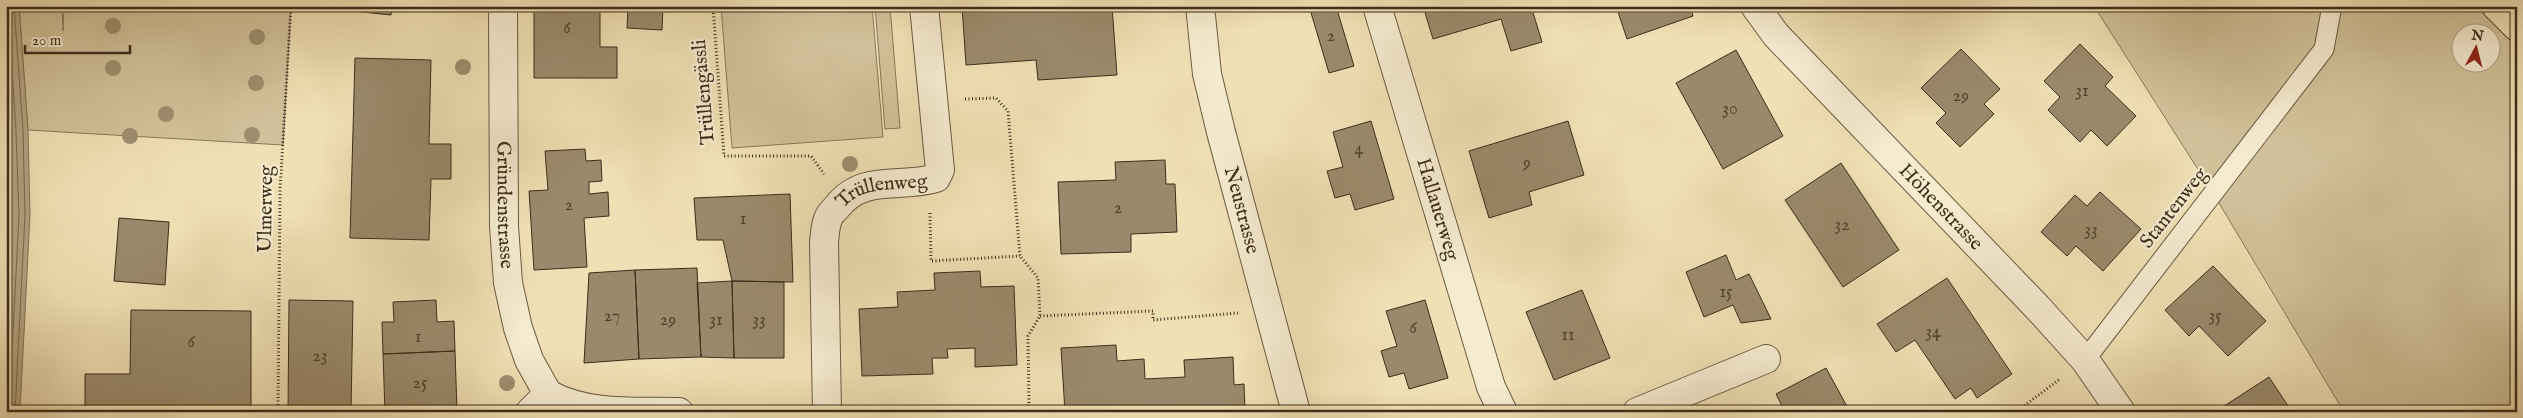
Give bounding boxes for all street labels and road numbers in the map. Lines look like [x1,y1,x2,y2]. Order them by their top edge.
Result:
street label: Trüllengässli [687,38,721,146]
street label: Gründenstrasse [491,141,519,270]
street label: Hallauerweg [1411,155,1465,264]
street label: Höhenstrasse [1893,158,1988,256]
street label: Stantenweg [2135,162,2214,253]
street label: Ulmerweg [253,164,279,253]
street label: Neustrasse [1218,164,1266,257]
street label: Trüllenweg [830,168,930,213]

